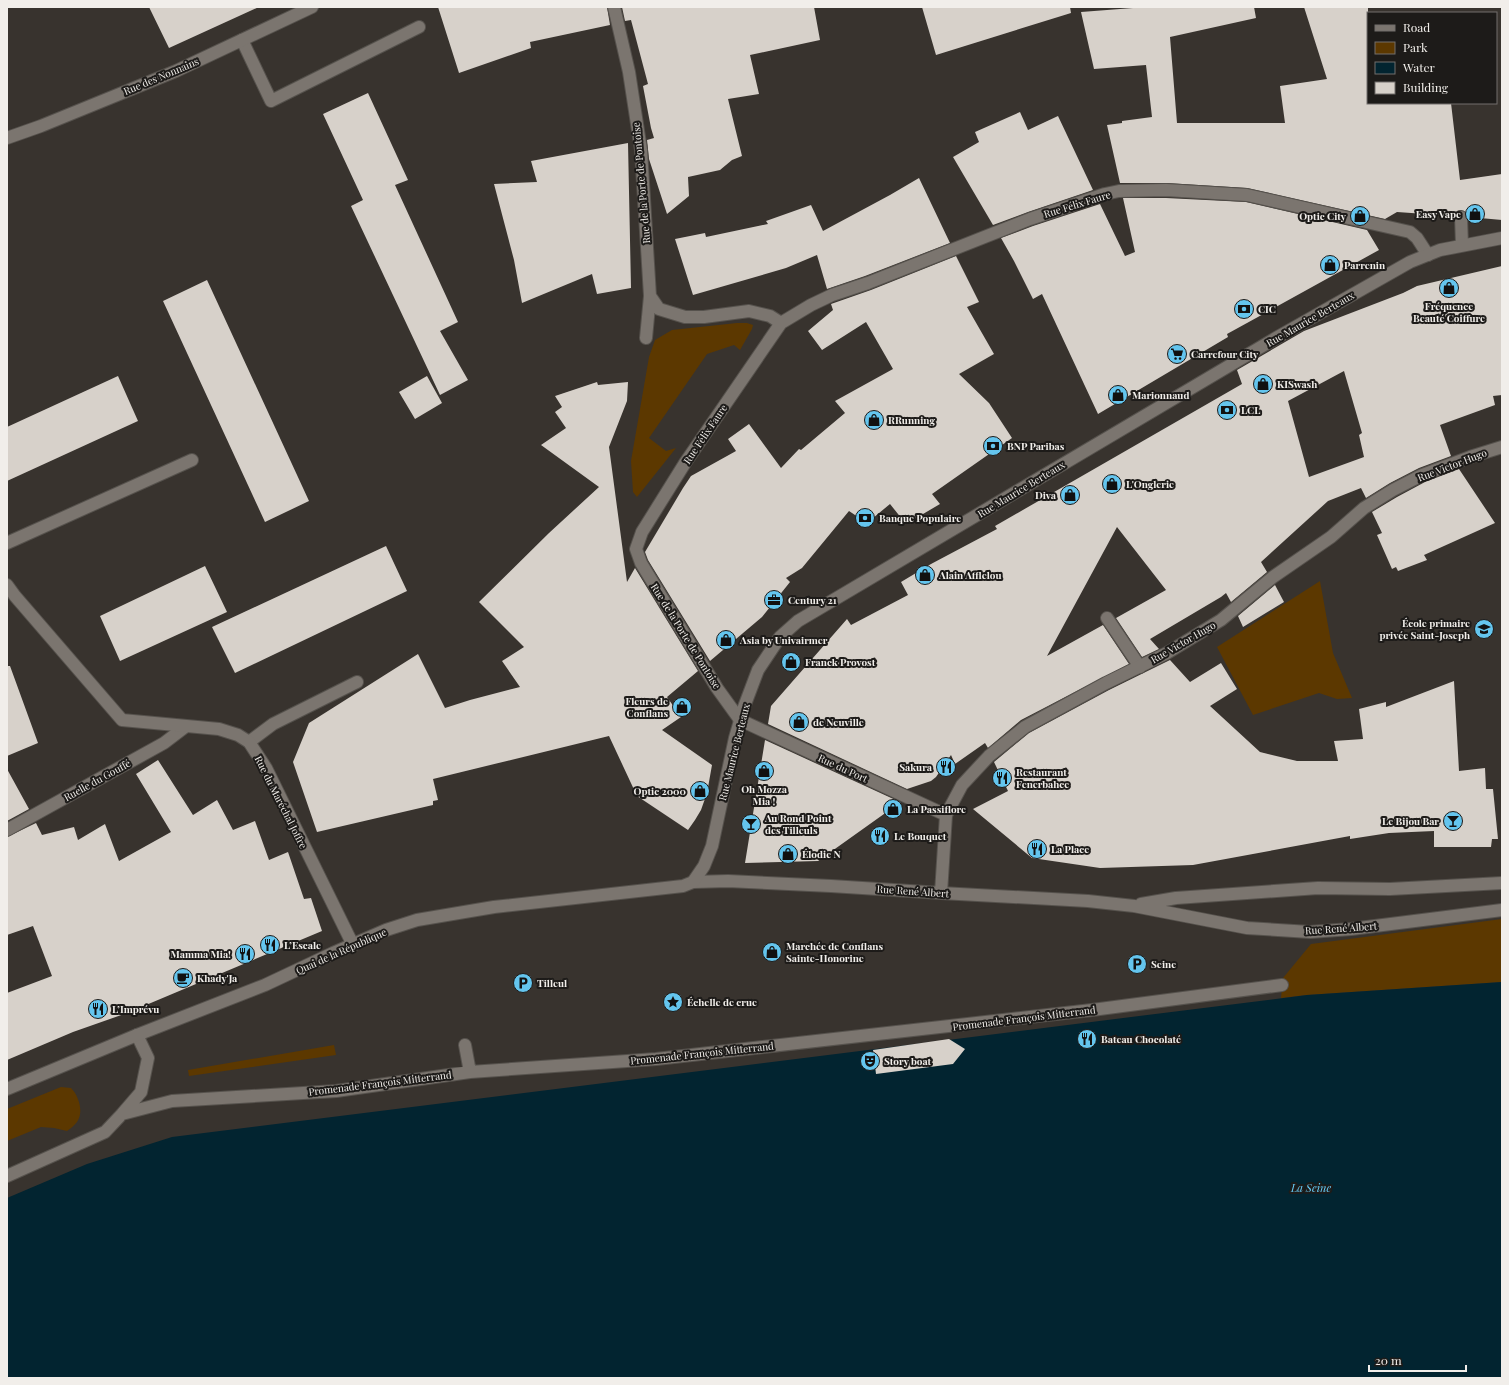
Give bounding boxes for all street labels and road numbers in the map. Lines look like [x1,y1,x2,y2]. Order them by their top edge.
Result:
street label: Rue des Nonnains [121,54,201,98]
street label: Rue de la Porte de Pontoise [629,122,653,244]
street label: Rue Félix Faure [1042,187,1112,221]
street label: Rue Maurice Berteaux [1263,288,1357,350]
street label: Rue Félix Faure [680,401,730,467]
street label: Rue Victor Hugo [1415,445,1489,485]
street label: Rue Maurice Berteaux [975,457,1068,521]
street label: Rue de la Porte de Pontoise [648,581,724,691]
street label: Rue Victor Hugo [1148,617,1219,666]
street label: Rue Maurice Berteaux [715,701,753,802]
street label: Rue du Port [816,750,870,786]
street label: Rue du Maréchal Joffre [252,753,310,851]
street label: Ruelle du Gouffé [61,756,133,804]
street label: Rue René Albert [876,881,950,901]
street label: Rue René Albert [1304,918,1378,938]
street label: Quai de la République [293,925,389,977]
street label: Promenade François Mitterrand [952,1002,1097,1034]
street label: Promenade François Mitterrand [630,1038,775,1067]
street label: Promenade François Mitterrand [308,1067,453,1099]

